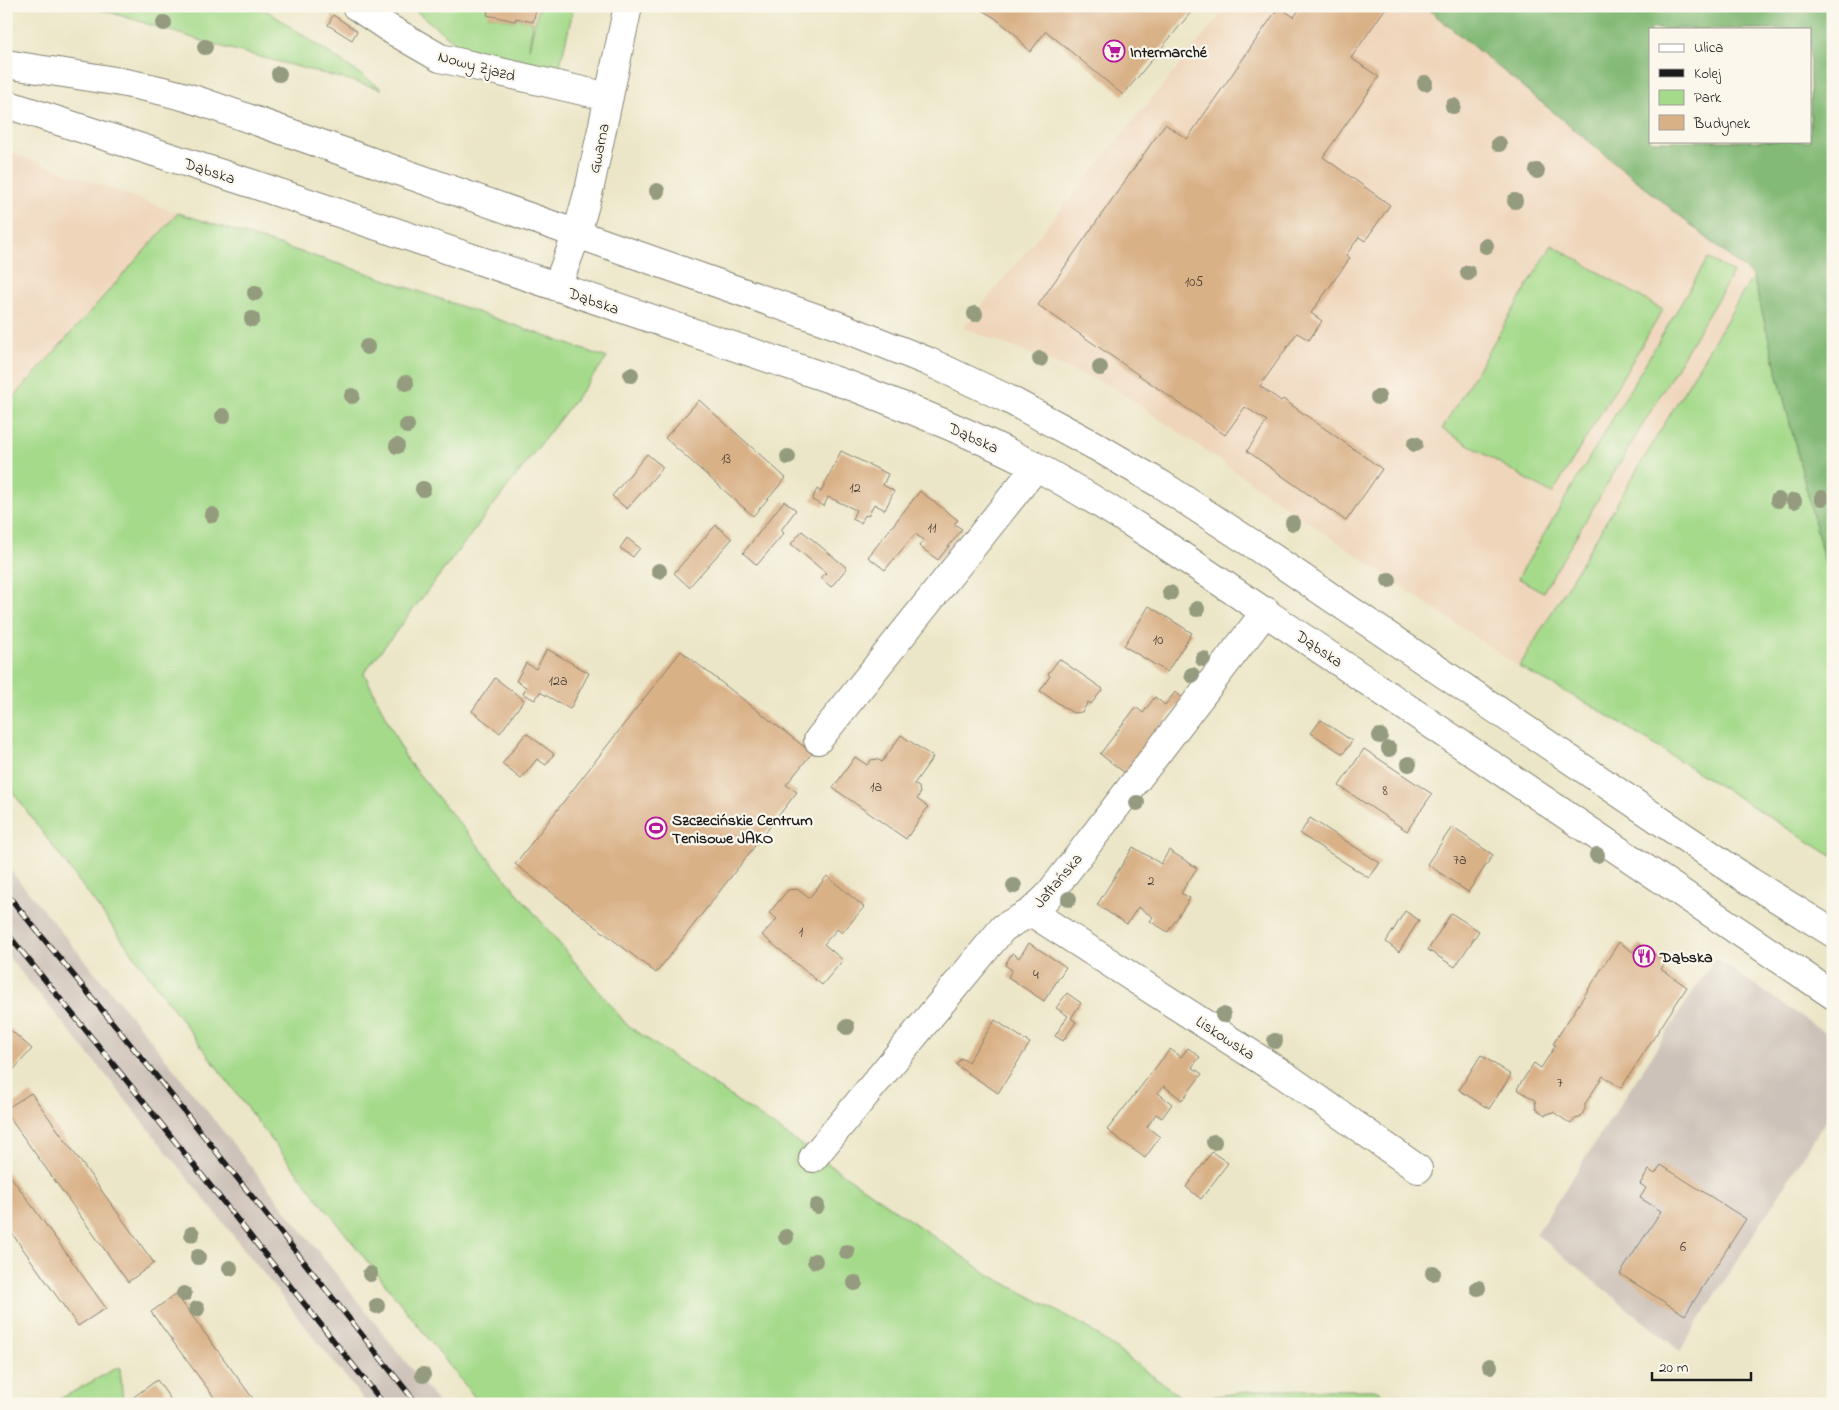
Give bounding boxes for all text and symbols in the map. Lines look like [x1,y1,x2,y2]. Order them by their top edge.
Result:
legend [1649,28,1812,142]
text: Ulica [1694,37,1723,59]
supermarket icon: Intermarché [1102,39,1126,63]
place label: Intermarché [1130,41,1208,65]
street label: Nowy Zjazd [435,45,518,89]
text: Kolej [1694,63,1722,85]
text: Park [1694,87,1722,109]
text: Budynek [1693,113,1751,136]
street label: Gwarna [583,121,617,176]
street label: Dąbska [180,152,238,191]
house number: 105 [1185,272,1203,293]
street label: Dąbska [564,282,622,322]
street label: Dąbska [943,417,1002,460]
house number: 13 [721,449,731,470]
house number: 12 [849,478,861,499]
house number: 11 [928,518,937,539]
street label: Dąbska [1290,624,1347,674]
house number: 10 [1153,630,1163,651]
house number: 12a [549,671,567,692]
house number: 1a [870,777,882,798]
house number: 8 [1382,781,1388,802]
place label: Szczecińskie Centrum Tenisowe JAKO [672,809,813,851]
sports icon: Szczecińskie Centrum Tenisowe JAKO [644,816,668,840]
street label: Jałtańska [1028,848,1089,914]
house number: 7a [1453,850,1467,871]
house number: 2 [1148,871,1155,892]
house number: 1 [799,922,804,943]
restaurant icon: Dąbska [1632,944,1656,968]
place label: Dąbska [1659,946,1713,970]
house number: 4 [1033,965,1039,986]
street label: Liskowska [1190,1010,1259,1067]
house number: 7 [1557,1073,1563,1094]
house number: 6 [1680,1237,1686,1258]
scale bar [1652,1350,1750,1382]
text: 20 m [1659,1357,1689,1379]

